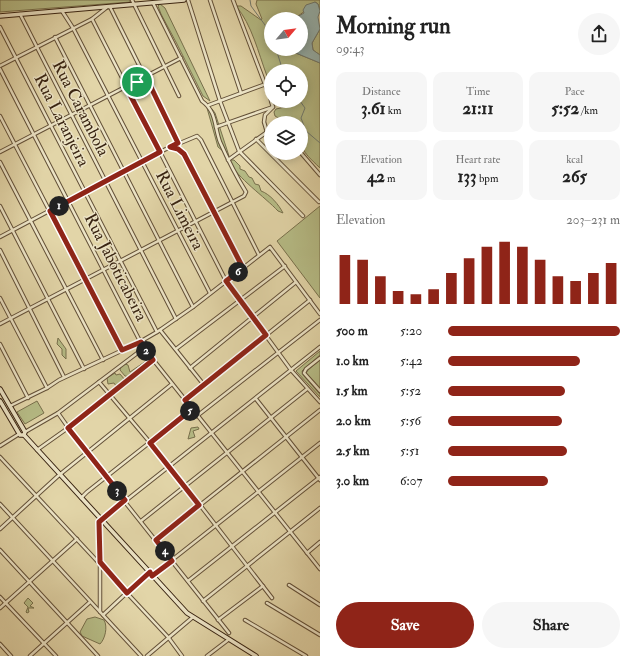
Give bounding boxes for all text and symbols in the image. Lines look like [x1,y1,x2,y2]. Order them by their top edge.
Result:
north arrow [264,12,308,56]
map controls [264,12,308,160]
text: Morning run [336,12,451,40]
button: share [578,13,620,55]
text: 09:43 [336,41,365,57]
street label: Rua Carambola [48,56,115,160]
button: locate [264,64,308,108]
pin [120,65,154,99]
street label: Rua Laranjeira [30,70,95,171]
icon: arrive [126,71,148,93]
text: Distance [362,85,401,98]
text: Time [466,85,490,98]
text: Pace [565,85,585,98]
text: 3.61 [361,98,385,119]
text: 21:11 [462,98,494,119]
text: 5:52 [551,98,579,119]
text: km [385,104,402,117]
text: /km [579,104,598,117]
button: layers [264,116,308,160]
text: Elevation [360,153,402,166]
text: Heart rate [456,153,500,166]
text: kcal [566,153,583,166]
text: 42 [367,166,385,187]
text: 133 [458,166,477,187]
text: 265 [562,166,587,187]
street label: Rua Limeira [151,167,209,254]
text: m [385,172,396,185]
text: bpm [477,172,498,185]
pin: 1 [49,196,69,216]
text: 1 [57,199,61,212]
street label: Rua Jaboticabeira [79,209,153,326]
text: Elevation [336,212,386,228]
text: 203–231 m [566,212,620,228]
pin: 6 [228,262,248,282]
text: 6 [235,265,241,278]
text: 500 m [336,323,368,339]
text: 5:20 [400,323,422,339]
pin: 2 [136,341,156,361]
text: 2 [143,344,149,357]
text: 1.0 km [336,353,369,369]
text: 5:42 [400,353,423,369]
text: 1.5 km [336,383,368,399]
text: 5:52 [400,383,421,399]
pin: 5 [180,401,200,421]
text: 5 [188,404,192,417]
text: 2.0 km [336,413,371,429]
text: 5:56 [400,413,421,429]
text: 2.5 km [336,443,370,459]
text: 5:51 [400,443,419,459]
text: 3.0 km [336,473,369,489]
text: 6:07 [400,473,422,489]
pin: 3 [107,481,127,501]
text: 3 [115,484,119,497]
pin: 4 [155,541,175,561]
text: 4 [162,544,168,557]
button: Save [336,602,474,648]
button: Share [482,602,620,648]

